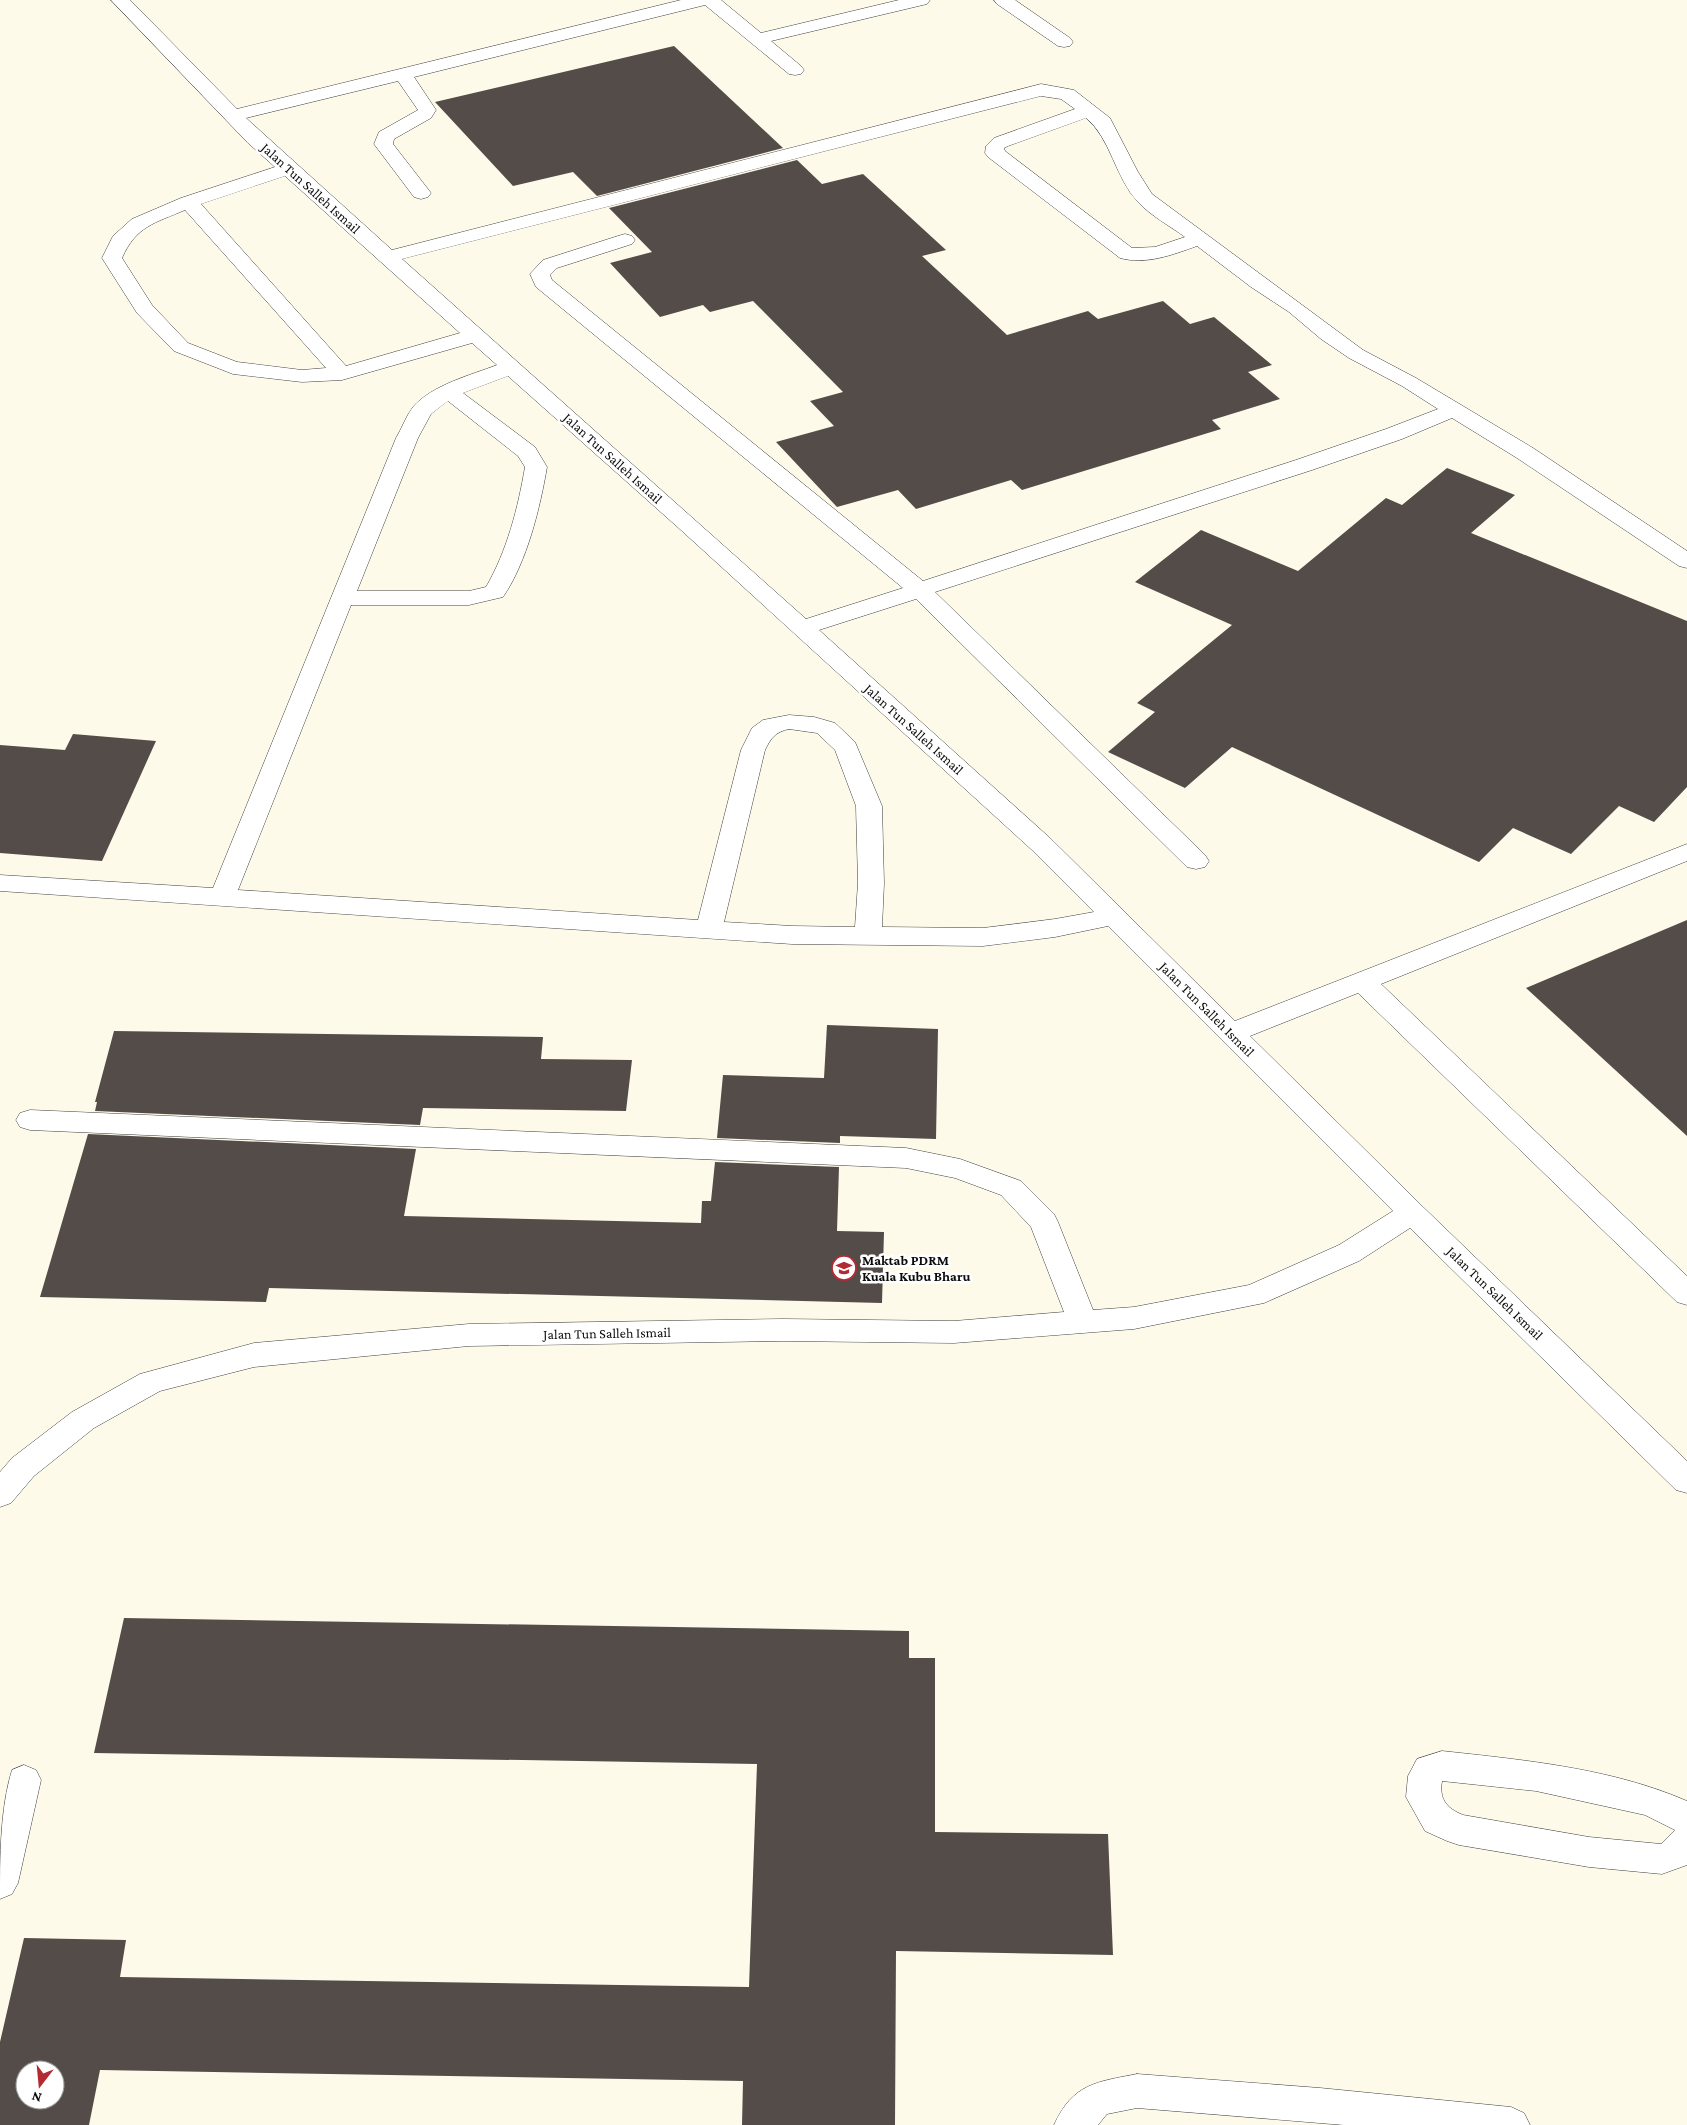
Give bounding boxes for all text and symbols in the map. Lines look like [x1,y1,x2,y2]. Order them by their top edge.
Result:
street label: Jalan Tun Salleh Ismail [257,138,364,237]
street label: Jalan Tun Salleh Ismail [559,408,666,507]
street label: Jalan Tun Salleh Ismail [860,679,967,778]
street label: Jalan Tun Salleh Ismail [1155,957,1258,1060]
street label: Jalan Tun Salleh Ismail [1442,1242,1547,1343]
place label: Maktab PDRM Kuala Kubu Bharu [862,1252,971,1284]
school or university icon: Maktab PDRM Kuala Kubu Bharu [831,1255,857,1281]
street label: Jalan Tun Salleh Ismail [541,1324,671,1342]
north arrow [15,2060,65,2110]
text: N [29,2088,43,2107]

